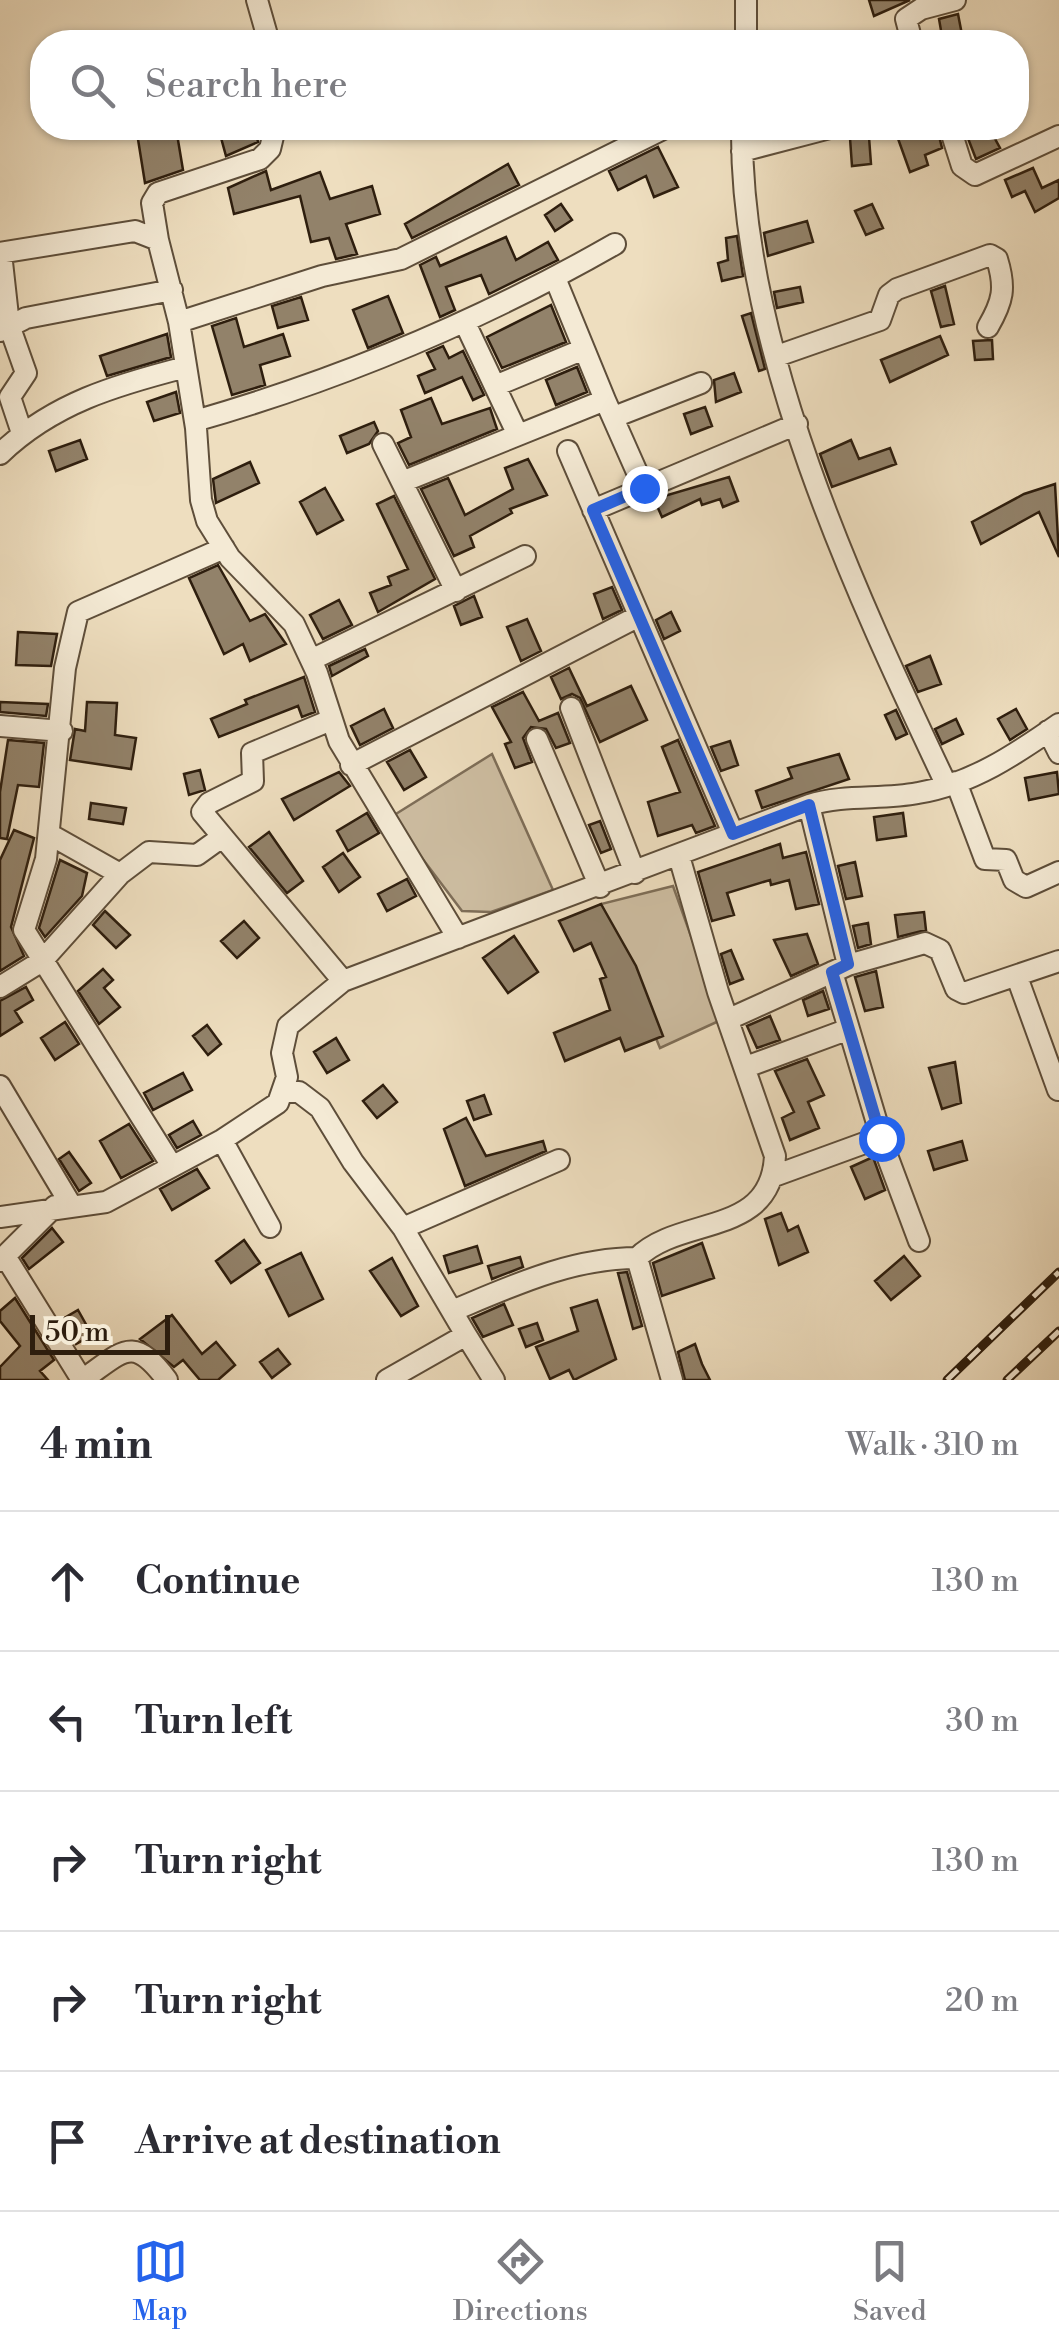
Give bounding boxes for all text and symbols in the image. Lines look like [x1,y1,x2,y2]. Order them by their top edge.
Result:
search box [30,30,1029,140]
icon: search [65,58,120,113]
text: Search here [145,62,348,109]
route end [622,466,668,512]
route start [859,1116,905,1162]
scale bar [30,1310,170,1354]
text: 50 m [45,1315,109,1350]
text: 4 min [40,1419,152,1472]
text: Walk · 310 m [846,1425,1019,1465]
icon: ahead [40,1554,95,1609]
text: Continue [135,1558,300,1605]
text: 130 m [932,1561,1019,1601]
icon: left [40,1694,95,1749]
text: Turn left [135,1698,292,1745]
text: 30 m [945,1701,1019,1741]
icon: right [40,1834,95,1889]
text: Turn right [135,1838,321,1885]
text: 130 m [932,1841,1019,1881]
icon: right [40,1974,95,2029]
text: Turn right [135,1978,321,2025]
text: 20 m [945,1981,1019,2021]
icon: arrive [40,2114,95,2169]
text: Arrive at destination [135,2118,501,2165]
tab: Map [133,2234,188,2329]
tab: Directions [453,2234,588,2329]
tab: Saved [853,2234,926,2329]

